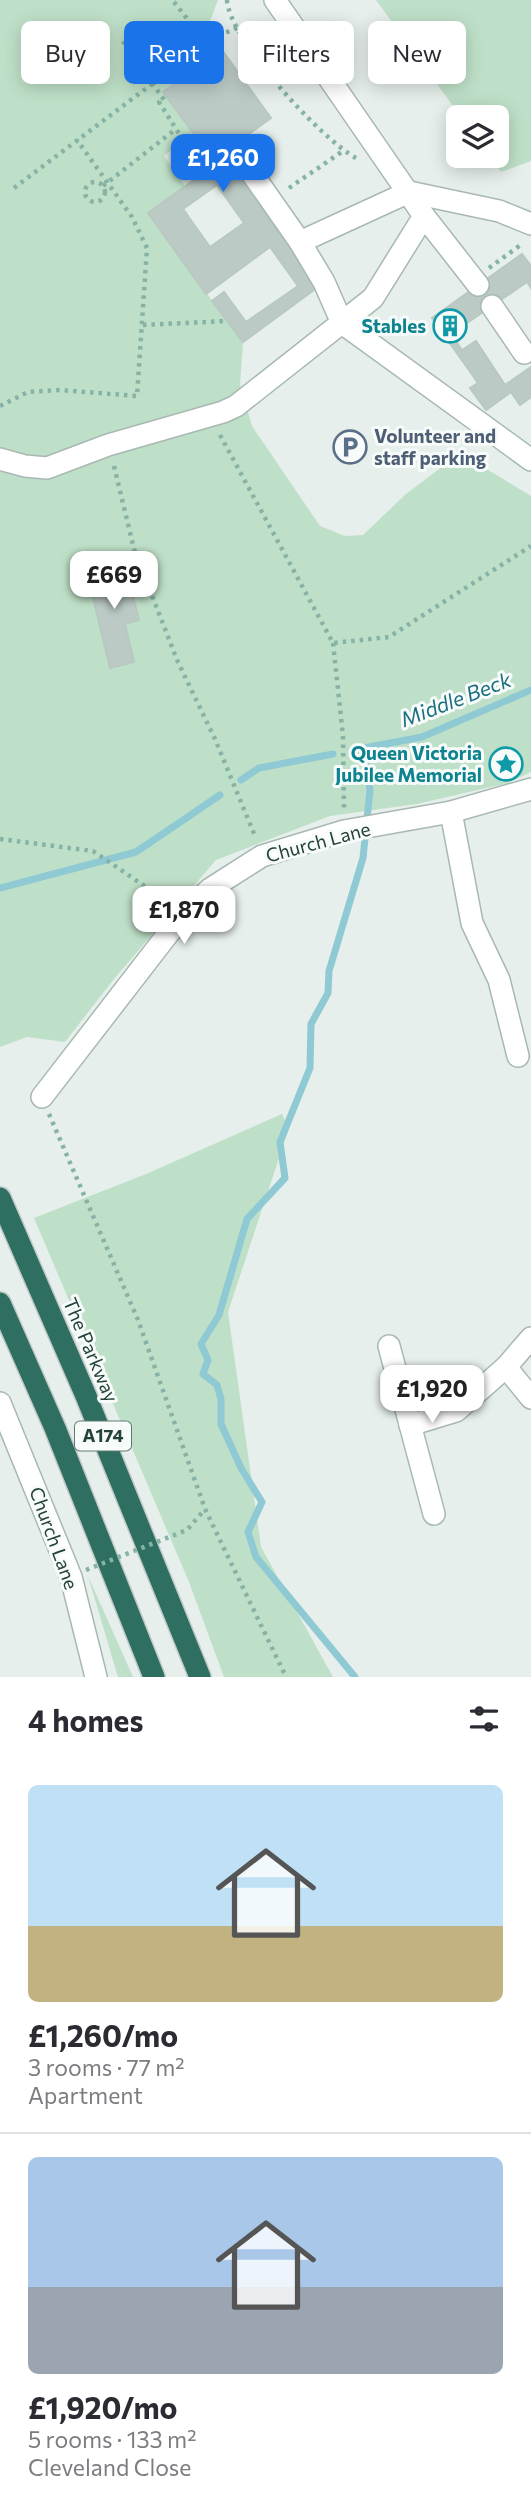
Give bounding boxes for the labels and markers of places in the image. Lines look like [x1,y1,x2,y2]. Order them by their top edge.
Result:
pin: £1,260 [166,134,280,194]
building icon: Stables [431,307,469,345]
place label: Stables [361,314,426,337]
place label: Volunteer and staff parking [374,424,496,469]
parking icon: Volunteer and staff parking [331,428,369,466]
pin: £669 [73,552,155,611]
place label: Queen Victoria Jubilee Memorial [335,741,482,786]
place icon: Queen Victoria Jubilee Memorial [487,745,525,783]
pin: £1,870 [127,886,241,946]
pin: £1,920 [375,1366,489,1425]

